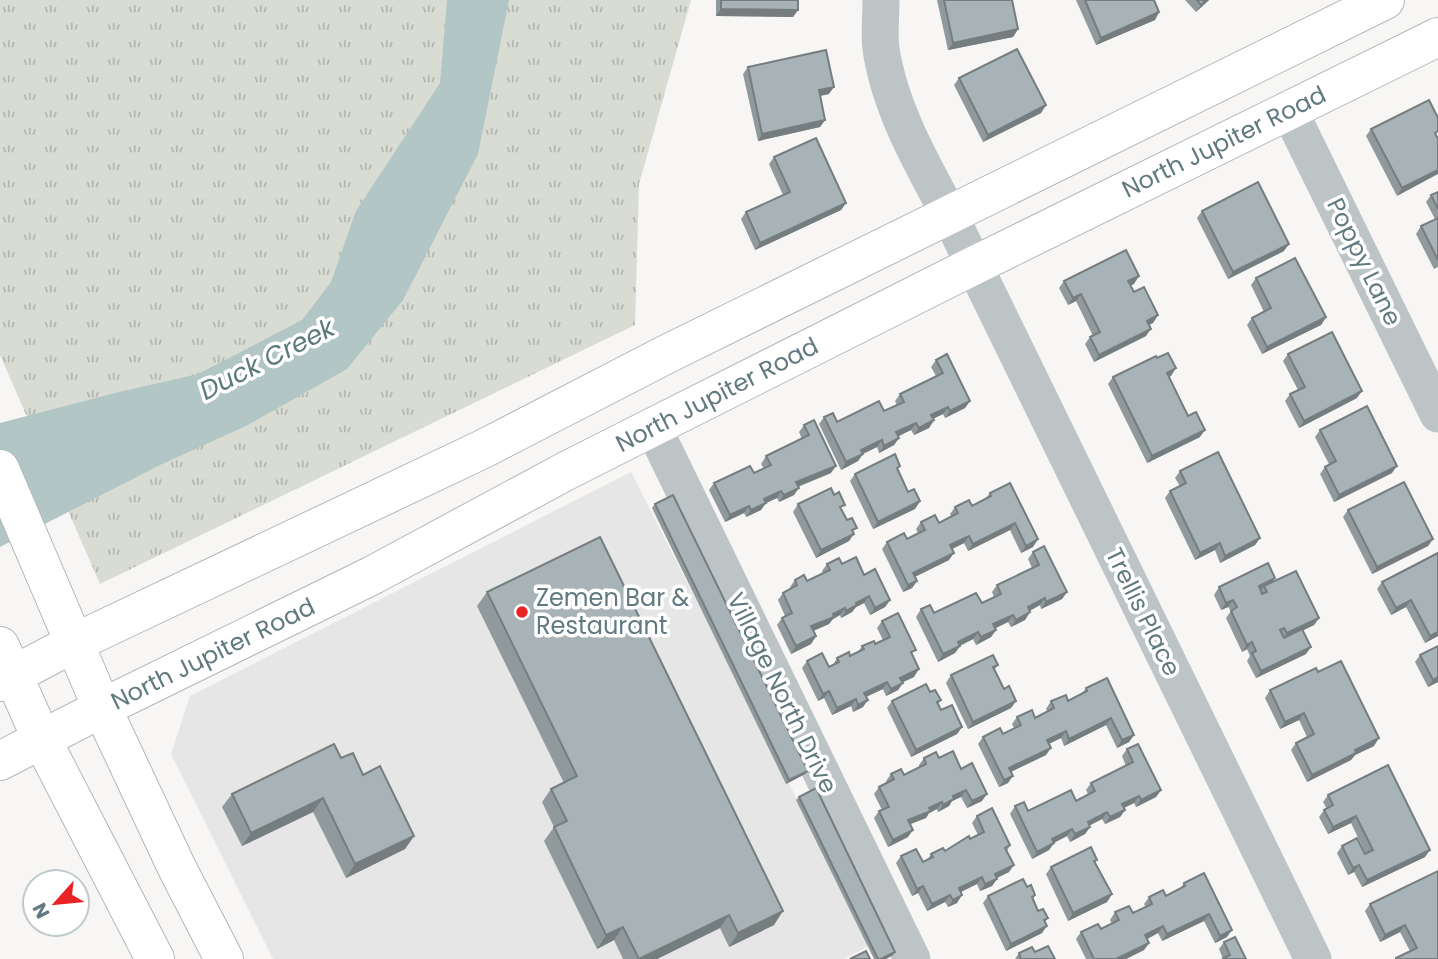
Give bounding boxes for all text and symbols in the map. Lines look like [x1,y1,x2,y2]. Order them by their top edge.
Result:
street label: North Jupiter Road [1116,78,1331,205]
street label: Poppy Lane [1319,192,1410,331]
water label: Duck Creek [193,309,342,408]
street label: North Jupiter Road [610,329,824,460]
street label: Trellis Place [1098,542,1189,681]
place label: Zemen Bar & Restaurant [536,581,690,642]
street label: Village North Drive [720,587,845,799]
street label: North Jupiter Road [105,590,320,717]
marker: Zemen Bar & Restaurant [514,604,530,620]
north arrow [21,868,91,938]
text: N [26,898,57,923]

